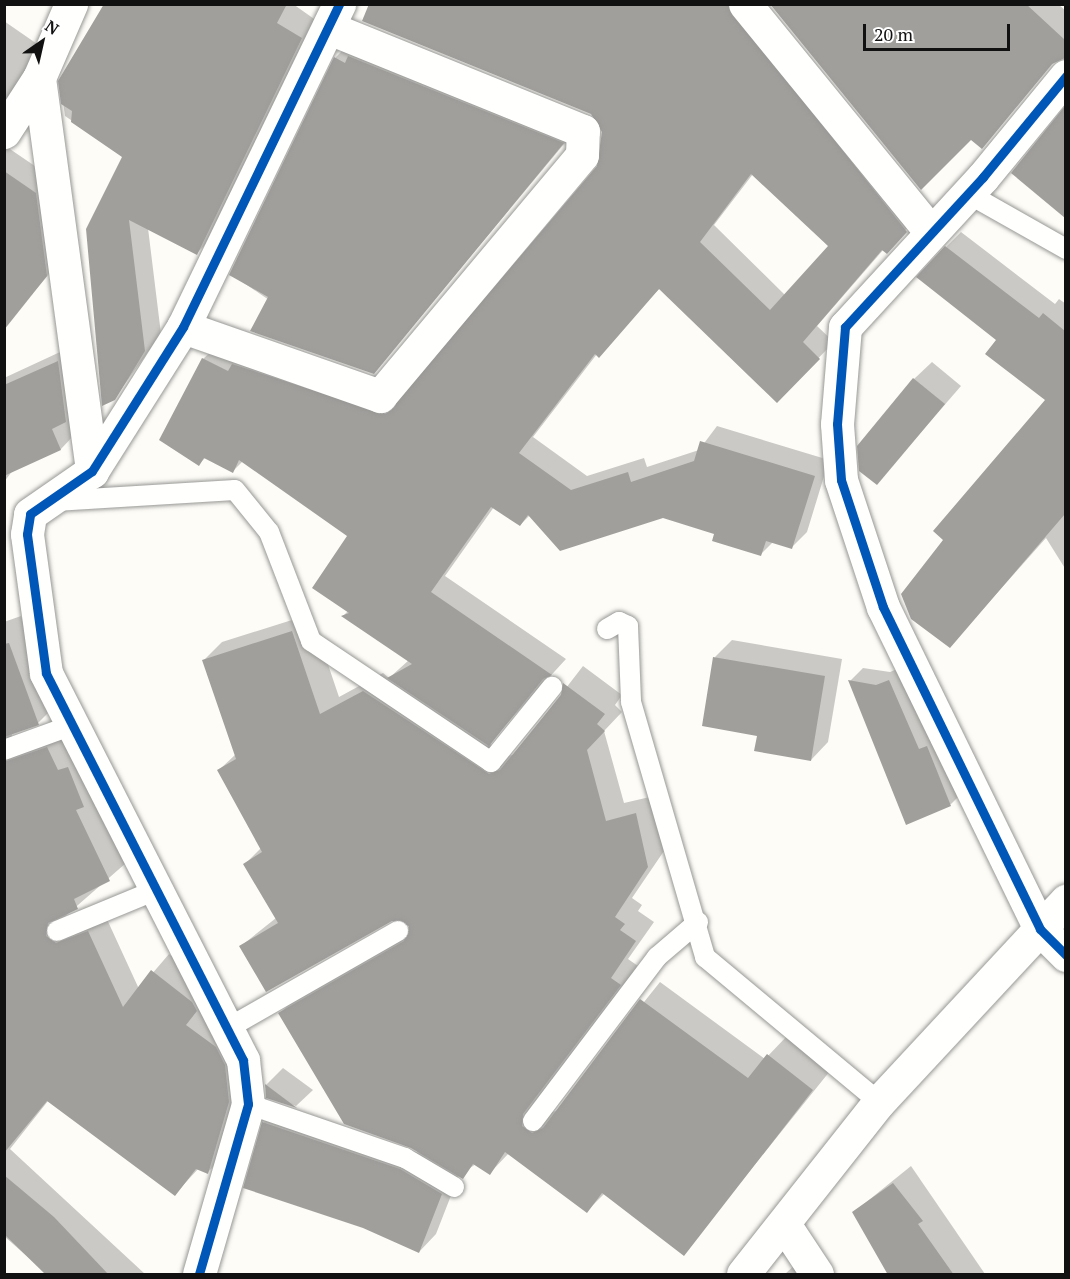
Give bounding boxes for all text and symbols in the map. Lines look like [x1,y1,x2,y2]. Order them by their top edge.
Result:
north arrow [12,12,72,72]
scale bar [866,12,1013,50]
text: N [41,15,63,40]
text: 20 m [874,22,913,46]

